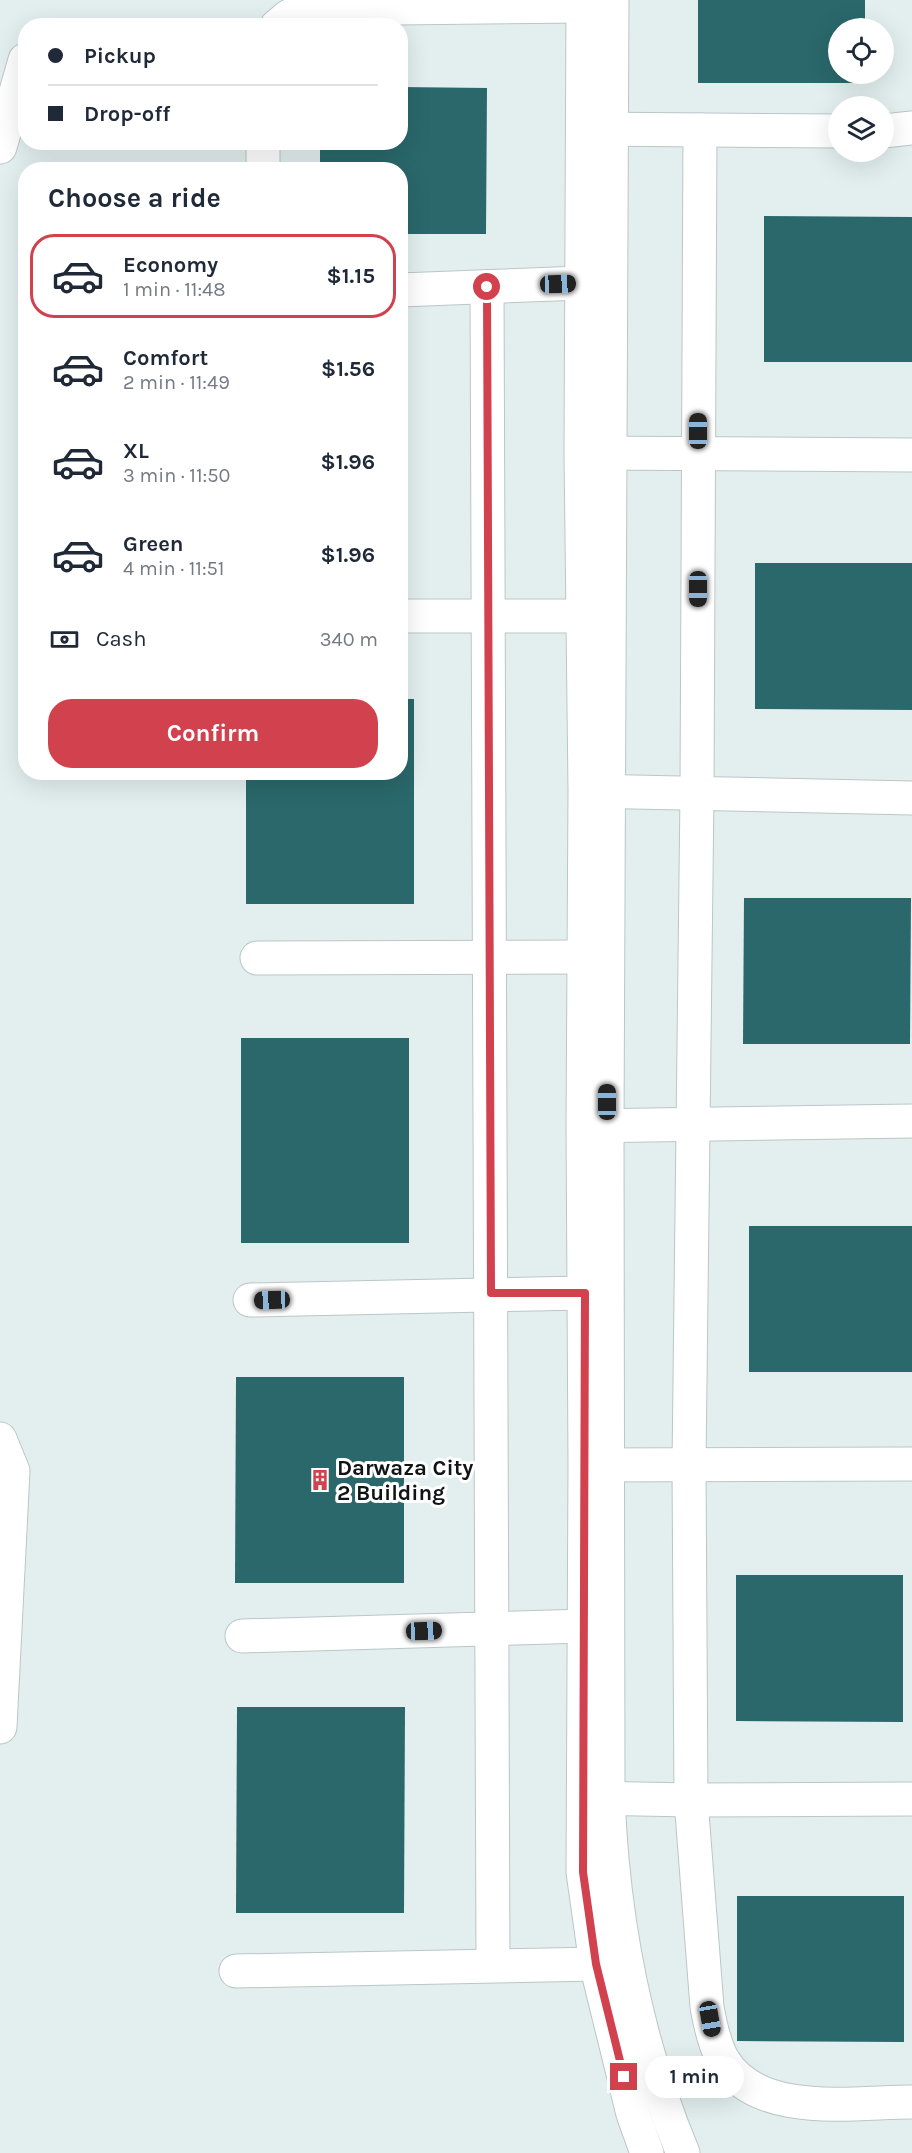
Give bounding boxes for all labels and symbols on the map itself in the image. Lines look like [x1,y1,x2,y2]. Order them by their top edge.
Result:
route start [473,273,500,300]
car [540,274,576,294]
car [689,413,707,449]
car [689,571,707,607]
car [598,1084,616,1120]
car [254,1290,290,1310]
place label: Darwaza City 2 Building [337,1455,473,1506]
building icon: Darwaza City 2 Building [308,1468,332,1492]
car [406,1621,442,1641]
car [698,2000,722,2038]
callout: 1 min [645,2056,744,2098]
route end [610,2063,637,2090]

